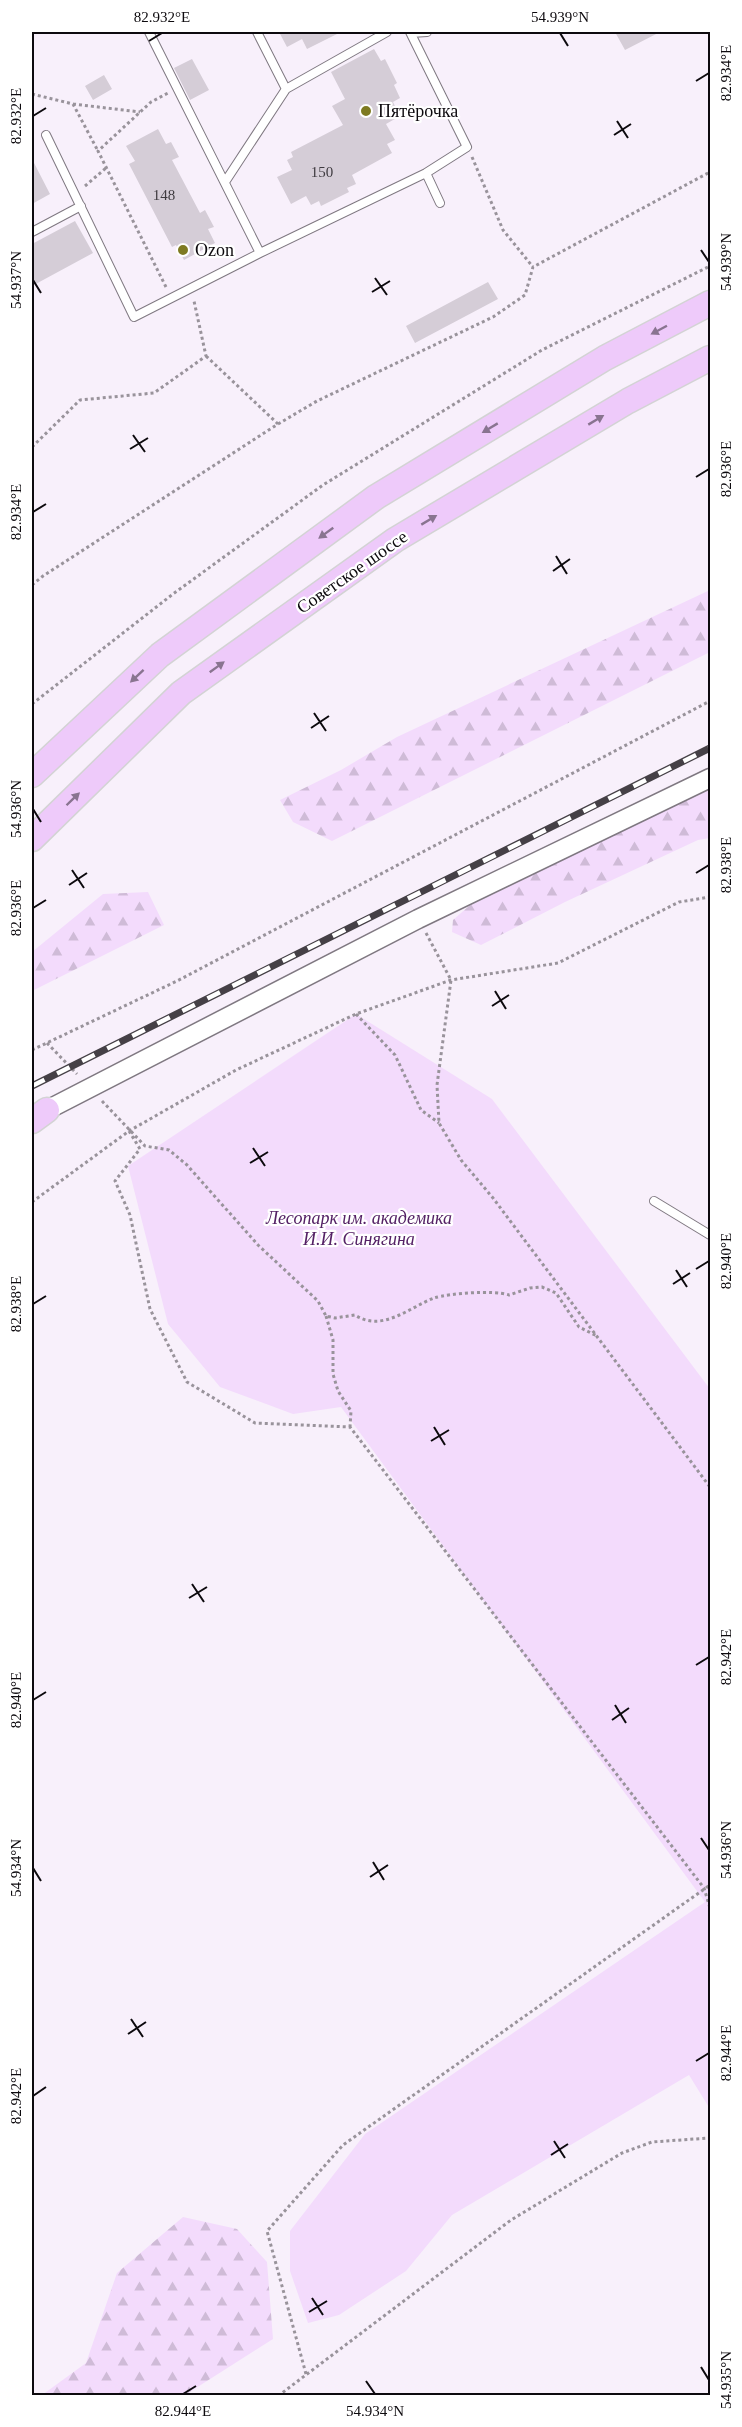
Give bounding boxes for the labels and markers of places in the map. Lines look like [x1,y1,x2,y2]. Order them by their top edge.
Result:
place label: Пятёрочка [378,101,458,121]
marker: Пятёрочка [359,104,373,118]
place label: Ozon [195,240,234,260]
marker: Ozon [176,243,190,257]

